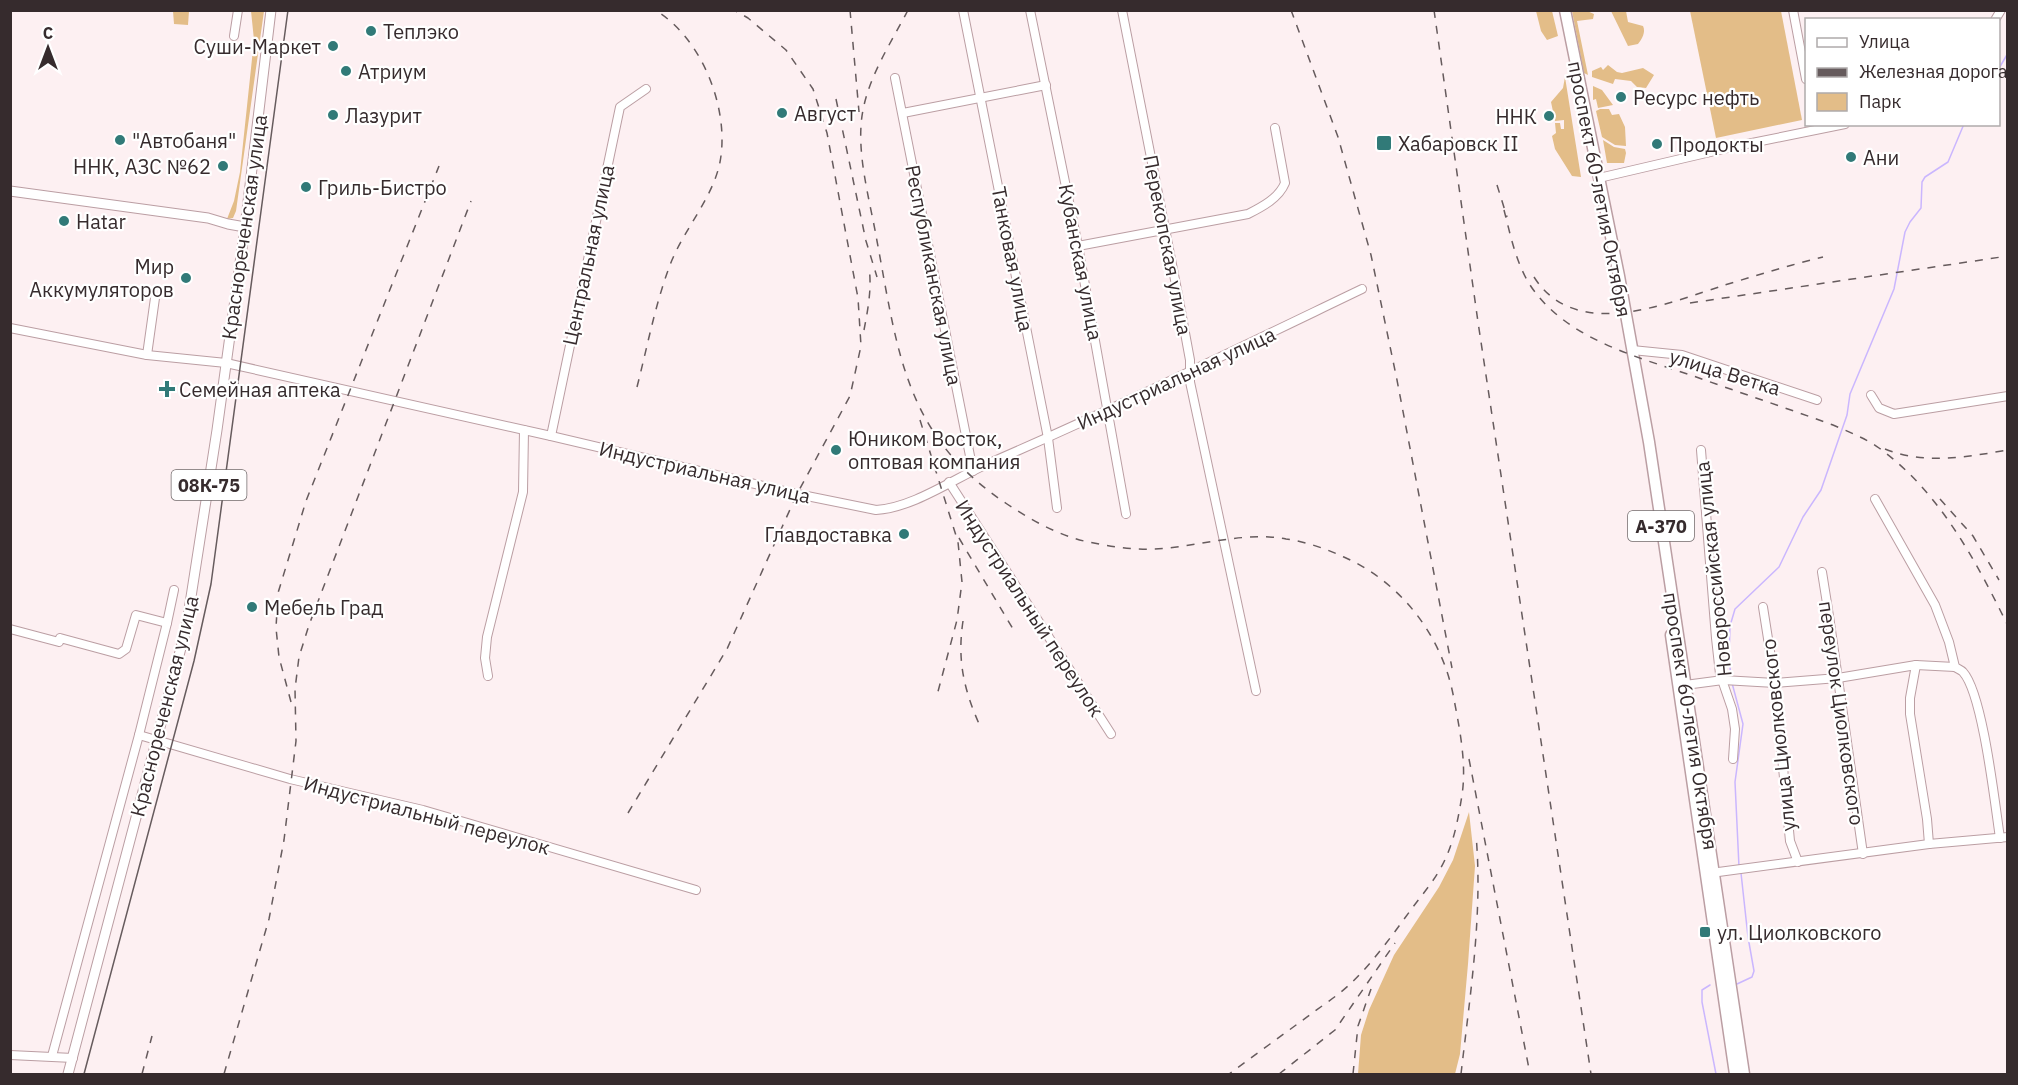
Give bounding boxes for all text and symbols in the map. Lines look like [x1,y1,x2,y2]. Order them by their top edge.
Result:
north arrow [18,18,78,78]
place label: Теплэко [383,18,459,45]
legend [1805,18,2000,126]
text: С [43,23,53,43]
marker: Теплэко [364,24,378,38]
text: Улица [1859,30,1910,53]
place label: Суши-Маркет [194,33,322,60]
marker: Суши-Маркет [326,39,340,53]
place label: Атриум [358,58,427,85]
street label: проспект 60-летия Октября [1562,59,1638,319]
text: Железная дорога [1859,60,2008,83]
marker: Атриум [339,64,353,78]
place label: Ресурс нефть [1633,84,1759,111]
marker: Ресурс нефть [1614,90,1628,104]
text: Парк [1859,90,1902,113]
place label: Август [794,100,857,127]
place label: Лазурит [345,102,423,129]
place label: ННК [1495,103,1537,130]
marker: Август [775,106,789,120]
marker: Лазурит [326,108,340,122]
marker: ННК [1542,109,1556,123]
street label: Краснореченская улица [215,112,273,341]
place label: "Автобаня" [132,127,236,154]
place label: Хабаровск II [1398,130,1519,157]
place label: Продокты [1669,131,1764,158]
marker: "Автобаня" [113,133,127,147]
marker: Хабаровск II [1375,134,1393,152]
marker: Продокты [1650,137,1664,151]
place label: Ани [1863,144,1899,171]
marker: Ани [1844,150,1858,164]
place label: ННК, АЗС №62 [73,153,211,180]
street label: Перекопская улица [1137,153,1199,338]
marker: ННК, АЗС №62 [216,159,230,173]
street label: Центральная улица [556,162,620,348]
street label: Республиканская улица [899,162,969,388]
place label: Гриль-Бистро [318,174,447,201]
marker: Гриль-Бистро [299,180,313,194]
street label: Кубанская улица [1053,181,1109,343]
street label: Танковая улица [986,184,1040,334]
place label: Hatar [76,208,126,235]
marker: Hatar [57,214,71,228]
place label: Мир Аккумуляторов [29,253,174,303]
marker: Мир Аккумуляторов [179,271,193,285]
street label: Индустриальная улица [1072,320,1280,436]
street label: улица Ветка [1666,342,1784,402]
place label: Семейная аптека [179,376,341,403]
marker: Семейная аптека [160,382,174,396]
place label: Юником Восток, оптовая компания [848,425,1020,475]
street label: Индустриальная улица [597,435,814,510]
marker: Юником Восток, оптовая компания [829,443,843,457]
street label: Новороссийская улица [1688,460,1738,678]
road number: 08К-75 [172,470,246,500]
street label: Индустриальный переулок [950,494,1110,722]
road number: А-370 [1628,511,1694,541]
place label: Главдоставка [765,521,892,548]
marker: Главдоставка [897,527,911,541]
street label: проспект 60-летия Октября [1657,590,1725,852]
street label: Краснореченская улица [123,592,205,819]
place label: Мебель Град [264,594,384,621]
street label: переулок Циолковского [1813,599,1871,827]
marker: Мебель Град [245,600,259,614]
street label: улица Циолковского [1754,637,1802,833]
street label: Индустриальный переулок [301,769,553,861]
place label: ул. Циолковского [1717,919,1881,946]
marker: ул. Циолковского [1698,925,1712,939]

